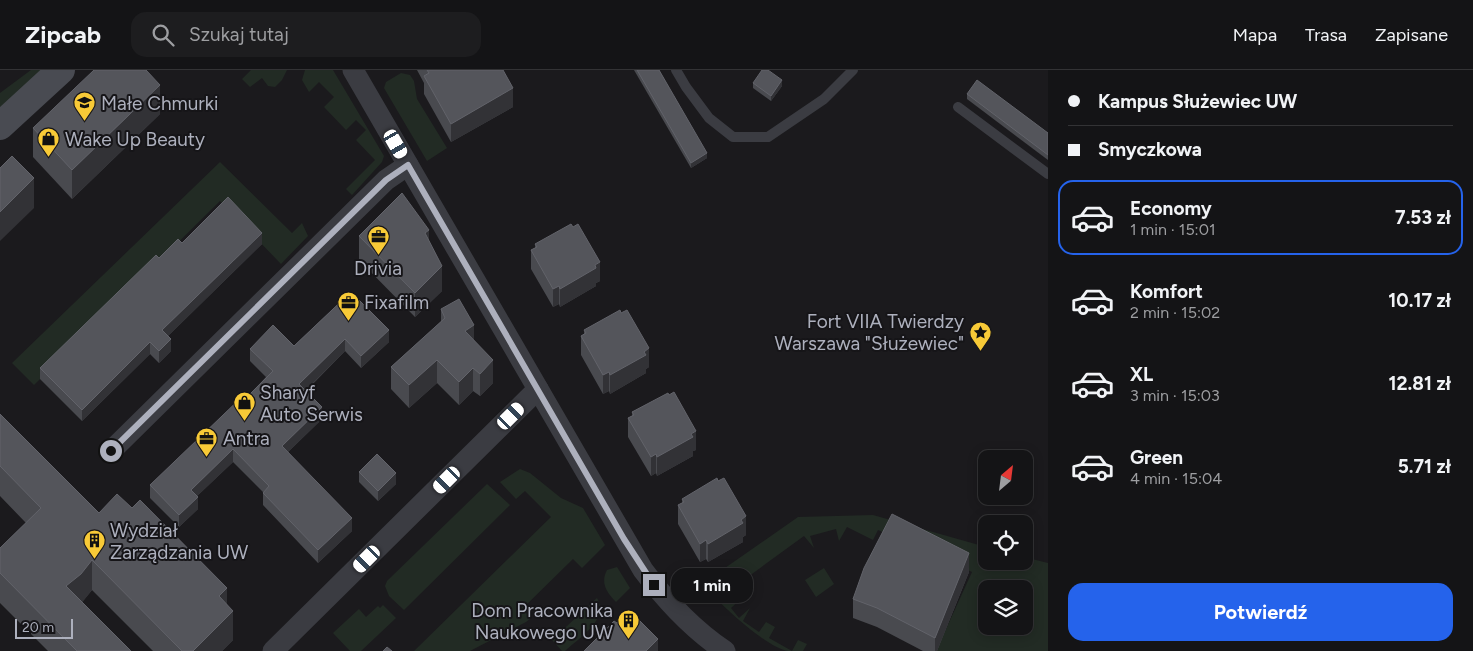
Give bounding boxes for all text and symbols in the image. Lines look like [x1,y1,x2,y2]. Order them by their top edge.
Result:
search box [131,12,481,57]
text: Zipcab [25,20,101,49]
icon: search [149,21,177,49]
text: Szukaj tutaj [189,23,289,46]
text: Mapa [1233,24,1277,46]
text: Trasa [1305,24,1347,46]
text: Zapisane [1375,24,1448,46]
text: Kampus Służewiec UW [1098,90,1297,113]
school or university icon: Małe Chmurki [73,91,97,122]
place label: Małe Chmurki [101,92,218,115]
shop icon: Wake Up Beauty [37,127,61,158]
car [382,127,409,161]
place label: Wake Up Beauty [65,128,205,151]
text: Smyczkowa [1098,138,1202,161]
icon: car [1070,195,1115,240]
text: Economy [1130,197,1212,220]
text: 7.53 zł [1395,206,1451,229]
text: 1 min · 15:01 [1130,220,1216,239]
office icon: Drivia [366,225,390,256]
place label: Drivia [354,257,402,280]
icon: car [1070,278,1115,323]
text: Komfort [1130,280,1203,303]
text: 10.17 zł [1388,289,1451,312]
office icon: Fixafilm [336,290,360,321]
place label: Fixafilm [364,291,429,314]
text: 2 min · 15:02 [1130,303,1220,322]
place label: Fort VIIA Twierdzy Warszawa "Służewiec" [774,310,964,355]
place icon: Fort VIIA Twierdzy Warszawa "Służewiec" [968,320,992,351]
icon: car [1070,361,1115,406]
text: XL [1130,363,1153,386]
text: 12.81 zł [1389,372,1451,395]
place label: Sharyf Auto Serwis [260,381,363,426]
text: 3 min · 15:03 [1130,386,1220,405]
shop icon: Sharyf Auto Serwis [232,391,256,422]
car [495,400,526,432]
office icon: Antra [195,426,219,457]
place label: Antra [223,427,270,450]
route start [100,440,122,462]
icon: car [1070,444,1115,489]
text: Green [1130,446,1183,469]
north arrow [978,450,1032,505]
map controls [978,450,1033,635]
text: 5.71 zł [1398,455,1451,478]
car [431,464,462,496]
text: 4 min · 15:04 [1130,469,1222,488]
button: locate [978,515,1033,570]
place label: Wydział Zarządzania UW [110,519,249,564]
building icon: Wydział Zarządzania UW [82,529,106,560]
car [351,543,382,575]
callout: 1 min [672,568,754,602]
route end [643,574,665,596]
text: 1 min [693,576,731,595]
button: layers [978,580,1033,635]
button: Potwierdź [1068,583,1453,641]
place label: Dom Pracownika Naukowego UW [471,599,614,644]
building icon: Dom Pracownika Naukowego UW [617,609,641,640]
scale bar [15,616,72,639]
text: 20 m [22,619,54,636]

